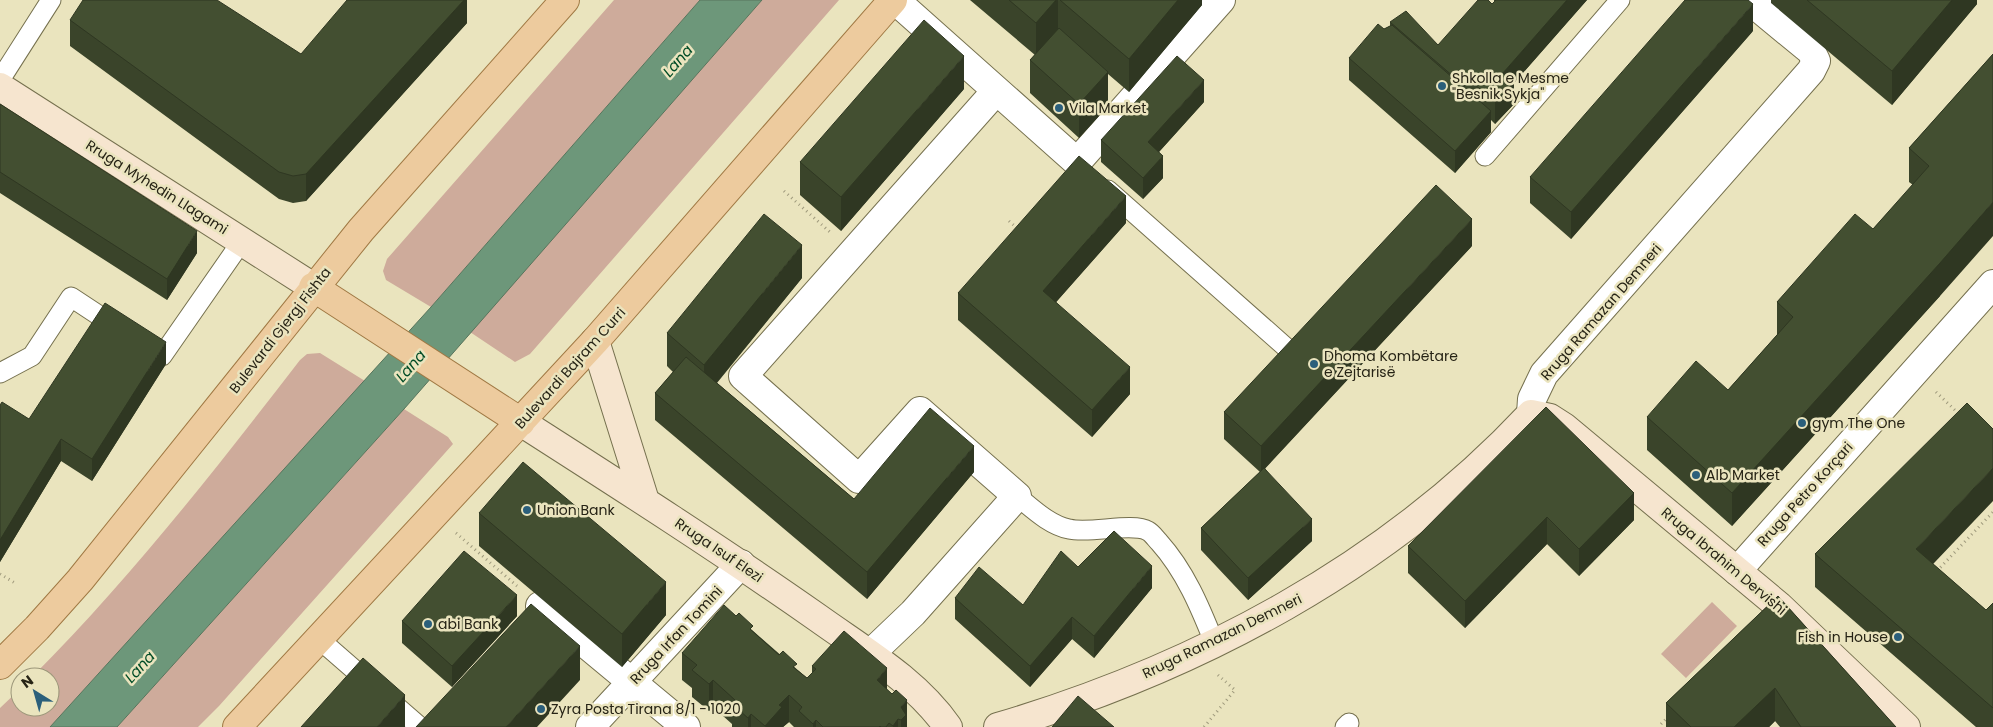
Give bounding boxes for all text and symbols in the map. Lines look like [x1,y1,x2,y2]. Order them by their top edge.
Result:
water label: Lana [658,40,697,81]
place label: Shkolla e Mesme "Besnik Sykja" [1452,68,1569,104]
marker: Shkolla e Mesme "Besnik Sykja" [1436,80,1448,92]
place label: Vila Market [1069,98,1146,118]
marker: Vila Market [1053,102,1065,114]
street label: Rruga Myhedin Llagami [82,135,232,239]
street label: Rruga Ramazan Demneri [1536,239,1666,385]
street label: Bulevardi Gjergj Fishta [224,263,336,397]
street label: Bulevardi Bajram Curri [510,303,630,433]
water label: Lana [391,345,430,386]
place label: Dhoma Kombëtare e Zejtarisë [1324,346,1458,382]
marker: Dhoma Kombëtare e Zejtarisë [1308,358,1320,370]
place label: gym The One [1812,413,1905,433]
marker: gym The One [1796,417,1808,429]
street label: Rruga Petro Korçari [1753,437,1857,551]
place label: Alb Market [1706,465,1780,485]
marker: Alb Market [1690,469,1702,481]
place label: Union Bank [537,500,616,520]
street label: Rruga Ibrahim Dervishi [1657,502,1791,620]
marker: Union Bank [521,504,533,516]
street label: Rruga Isuf Elezi [671,513,767,587]
street label: Rruga Irfan Tomini [625,582,727,688]
street label: Rruga Ramazan Demneri [1139,589,1305,683]
place label: abi Bank [438,614,499,634]
marker: abi Bank [422,618,434,630]
place label: Fish in House [1798,627,1888,647]
marker: Fish in House [1892,631,1904,643]
water label: Lana [120,646,160,687]
north arrow [10,667,60,717]
text: N [17,670,37,693]
place label: Zyra Posta Tirana 8/1 - 1020 [551,699,741,719]
marker: Zyra Posta Tirana 8/1 - 1020 [535,703,547,715]

